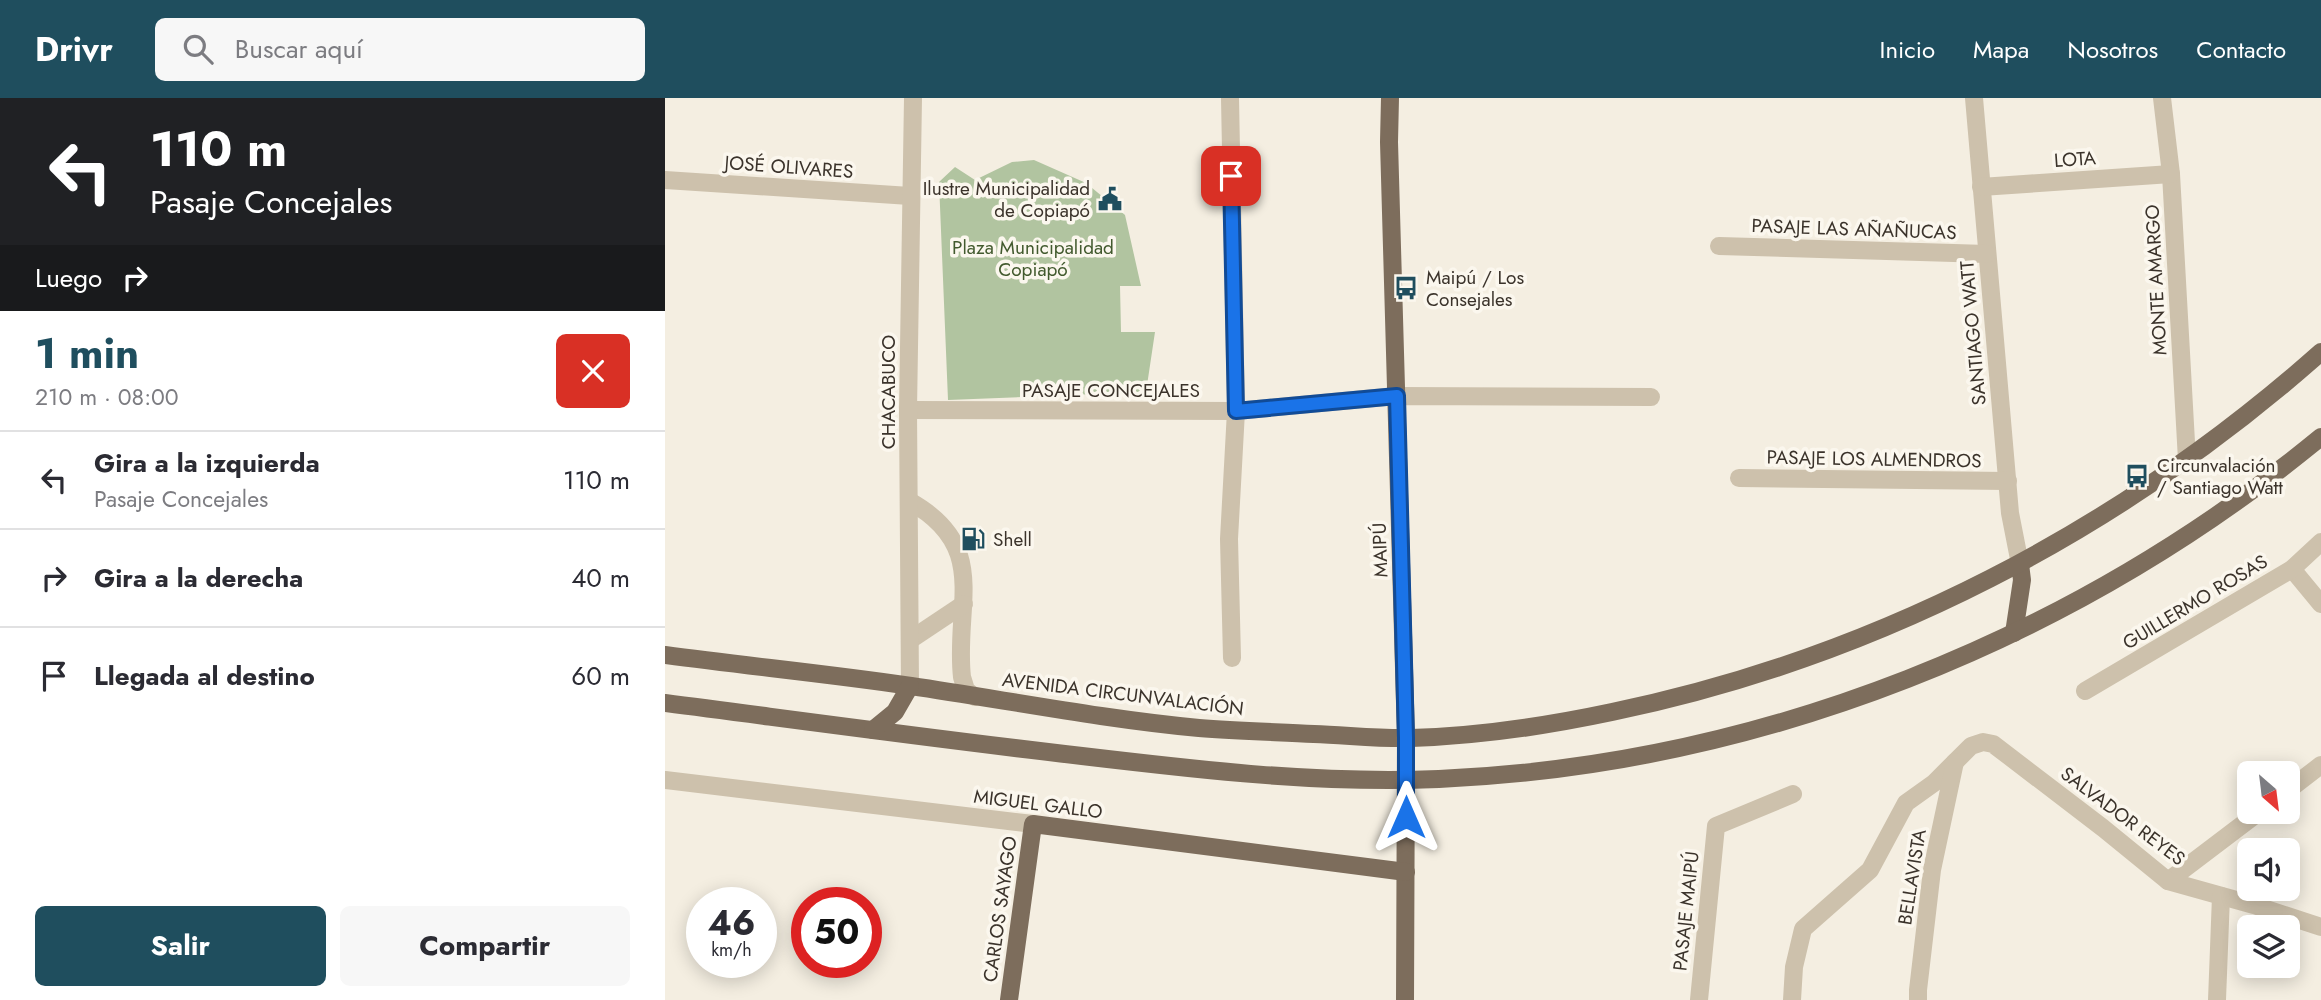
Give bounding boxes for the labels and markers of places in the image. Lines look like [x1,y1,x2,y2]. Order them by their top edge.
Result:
pin [1201,146,1261,206]
place label: Ilustre Municipalidad de Copiapó [923,175,1090,224]
public building icon: Ilustre Municipalidad de Copiapó [1096,185,1124,213]
place label: Maipú / Los Consejales [1426,264,1524,313]
bus stop icon: Maipú / Los Consejales [1392,274,1420,302]
place label: Circunvalación / Santiago Watt [2157,452,2283,501]
bus stop icon: Circunvalación / Santiago Watt [2123,462,2151,490]
fuel station icon: Shell [959,525,987,553]
place label: Shell [993,526,1032,553]

